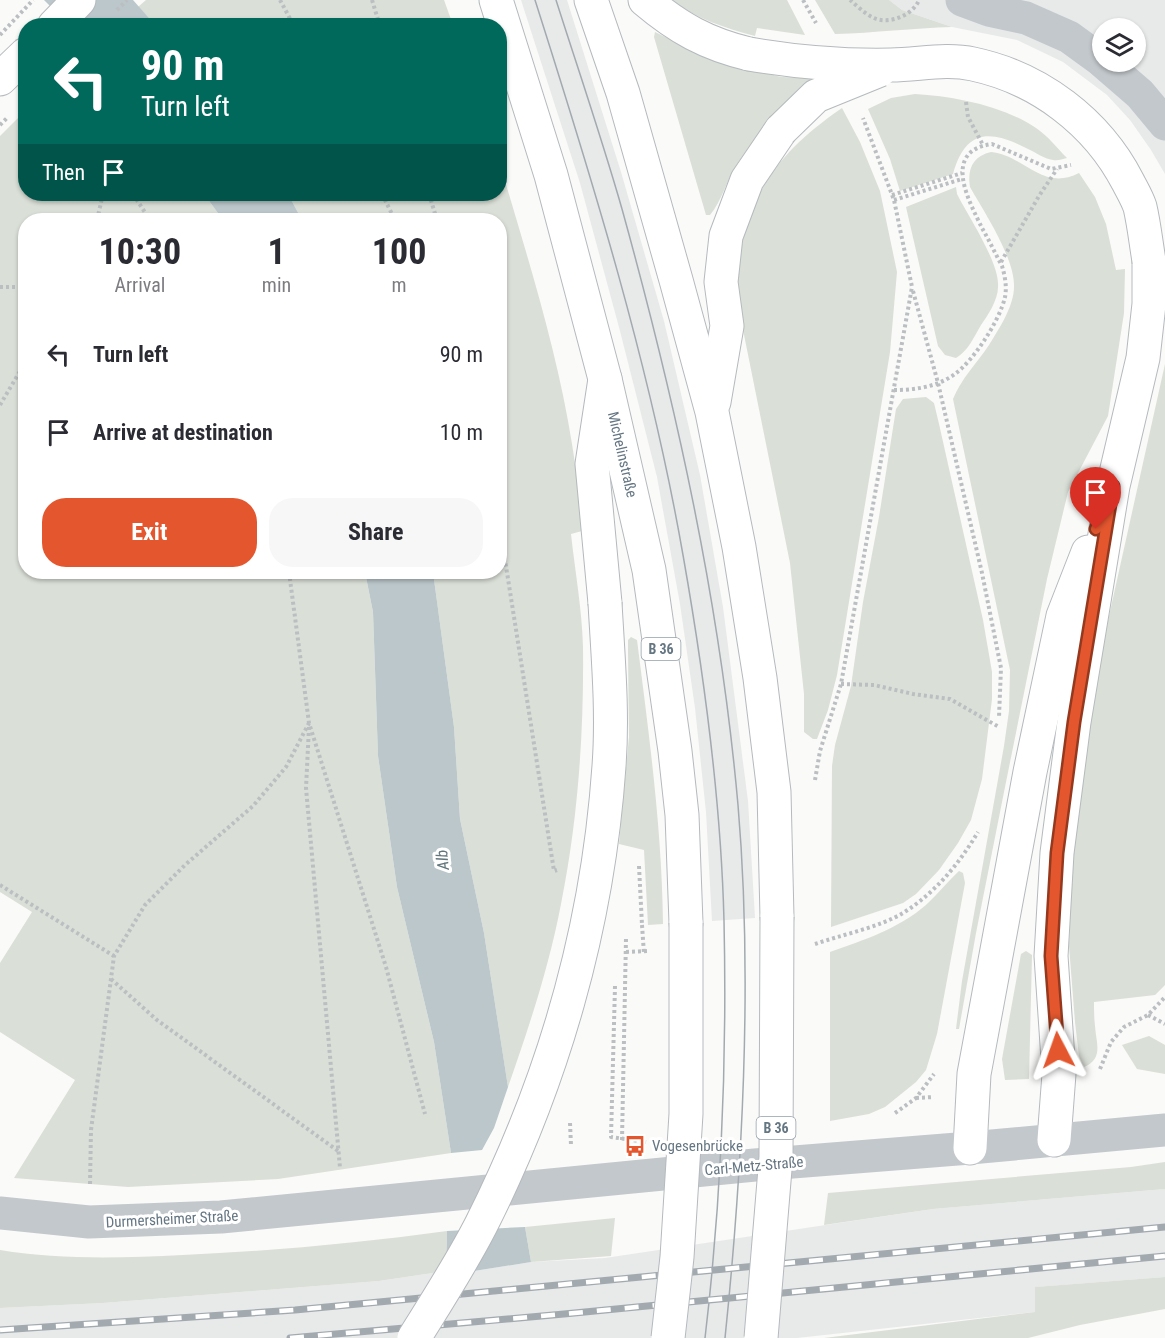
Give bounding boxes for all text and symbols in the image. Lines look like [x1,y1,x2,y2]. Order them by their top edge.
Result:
map controls [1092,18,1146,72]
button: layers [1092,18,1146,72]
text: 90 m [141,41,224,90]
icon: left [42,42,120,120]
text: Turn left [141,91,230,123]
icon: arrive [97,156,130,189]
text: Then [42,160,85,185]
text: 10:30 [99,231,181,273]
text: 1 [267,231,286,273]
text: 100 [372,231,426,273]
text: Arrival [114,273,165,297]
text: min [262,273,291,297]
text: m [392,273,407,297]
icon: left [42,338,75,371]
text: Turn left [93,342,168,367]
text: 90 m [440,342,483,367]
street label: Michelinstraße [604,410,641,499]
icon: arrive [42,416,75,449]
text: Arrive at destination [93,420,273,445]
text: 10 m [440,420,483,445]
pin [1070,467,1121,529]
icon: arrive [1079,476,1112,509]
button: Exit [42,498,257,567]
button: Share [269,498,483,567]
road number: B 36 [642,638,680,660]
water label: Alb [432,849,453,872]
position arrow [1026,1018,1090,1082]
road number: B 36 [756,1117,796,1139]
bus stop icon: Vogesenbrücke [623,1134,647,1158]
place label: Vogesenbrücke [652,1137,743,1155]
street label: Carl-Metz-Straße [704,1153,804,1179]
street label: Durmersheimer Straße [105,1207,239,1231]

